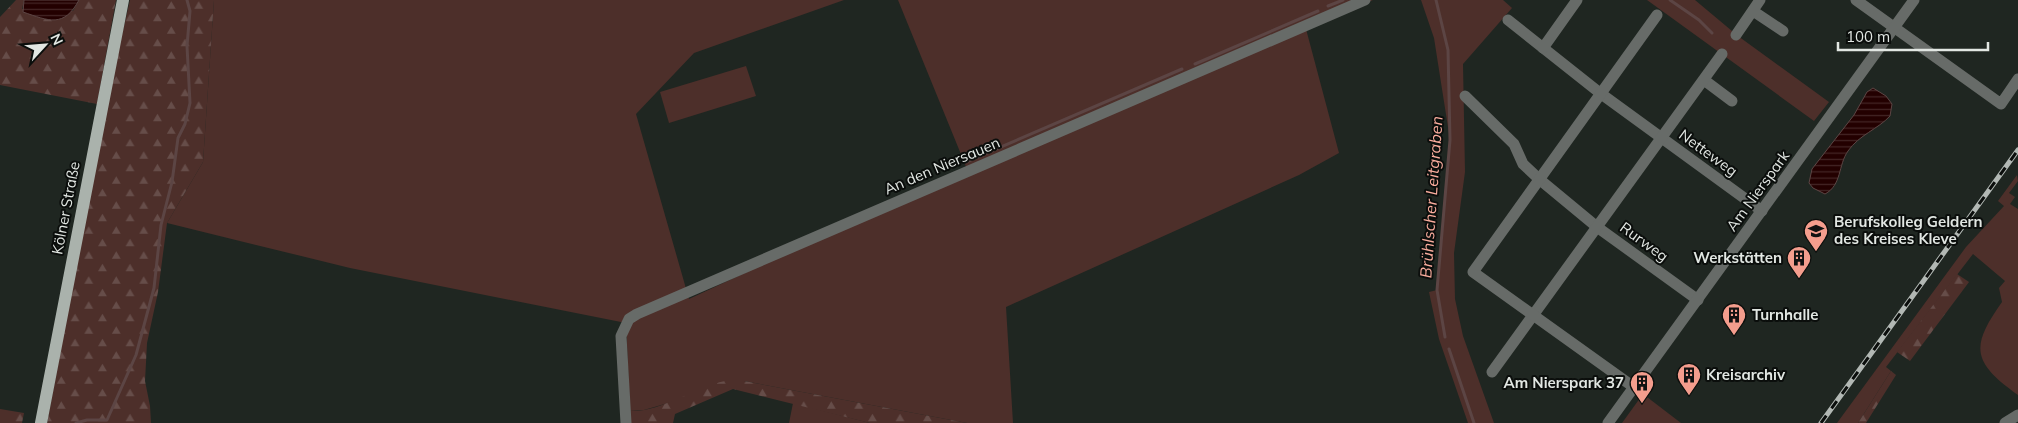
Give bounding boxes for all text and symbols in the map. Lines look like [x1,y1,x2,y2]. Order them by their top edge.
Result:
north arrow [20,20,70,70]
scale bar [1838,20,1988,52]
text: 100 m [1846,27,1890,46]
text: N [46,31,67,48]
water label: Brühlscher Leitgraben [1415,115,1447,279]
street label: Netteweg [1675,125,1741,180]
street label: An den Niersauen [881,133,1003,199]
street label: Am Nierspark [1722,146,1793,235]
street label: Kölner Straße [47,160,84,256]
place label: Berufskolleg Geldern des Kreises Kleve [1834,212,1983,248]
street label: Rurweg [1616,218,1672,265]
school or university icon: Berufskolleg Geldern des Kreises Kleve [1803,218,1829,252]
building icon: Werkstätten [1786,245,1812,279]
place label: Werkstätten [1693,248,1782,267]
building icon: Turnhalle [1721,302,1747,336]
place label: Turnhalle [1752,305,1818,324]
building icon: Kreisarchiv [1676,362,1702,396]
place label: Kreisarchiv [1706,365,1786,384]
building icon: Am Nierspark 37 [1629,370,1655,404]
place label: Am Nierspark 37 [1503,373,1624,392]

